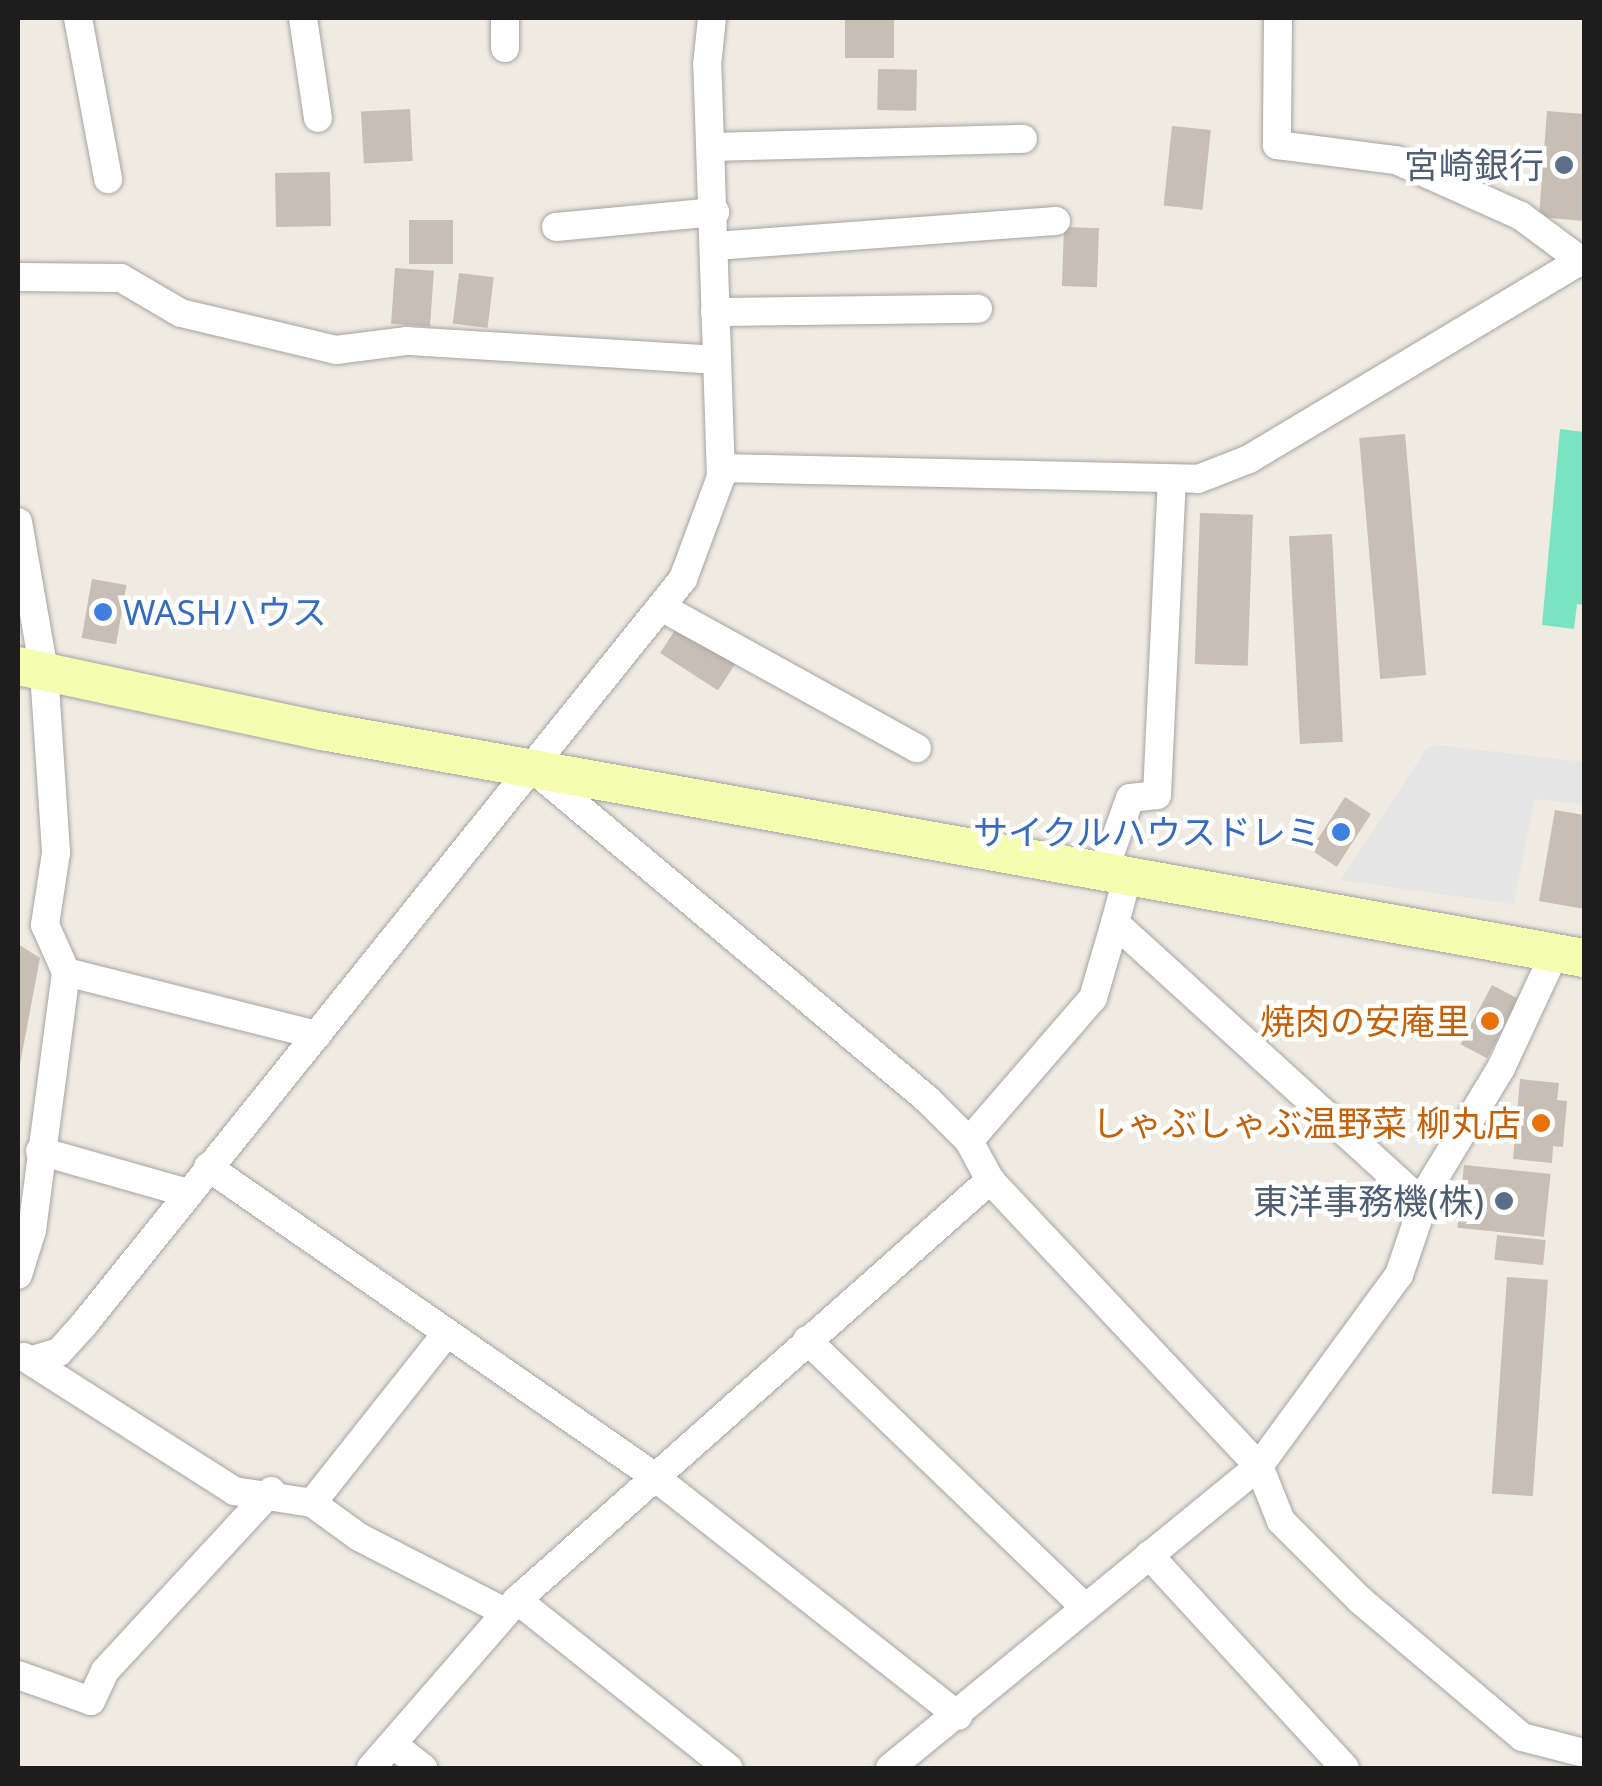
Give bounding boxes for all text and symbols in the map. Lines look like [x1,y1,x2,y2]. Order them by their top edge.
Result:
place label: 宮崎銀行 [1404,144,1544,186]
marker: 宮崎銀行 [1553,154,1575,176]
place label: WASHハウス [123,591,327,633]
marker: WASHハウス [92,601,114,623]
place label: サイクルハウスドレミ [971,811,1321,853]
marker: サイクルハウスドレミ [1330,821,1352,843]
place label: 焼肉の安庵里 [1260,1000,1470,1042]
marker: 焼肉の安庵里 [1479,1010,1501,1032]
place label: しゃぶしゃぶ温野菜 柳丸店 [1092,1102,1521,1144]
marker: しゃぶしゃぶ温野菜 柳丸店 [1530,1112,1552,1134]
place label: 東洋事務機(株) [1253,1180,1484,1222]
marker: 東洋事務機(株) [1493,1190,1515,1212]

